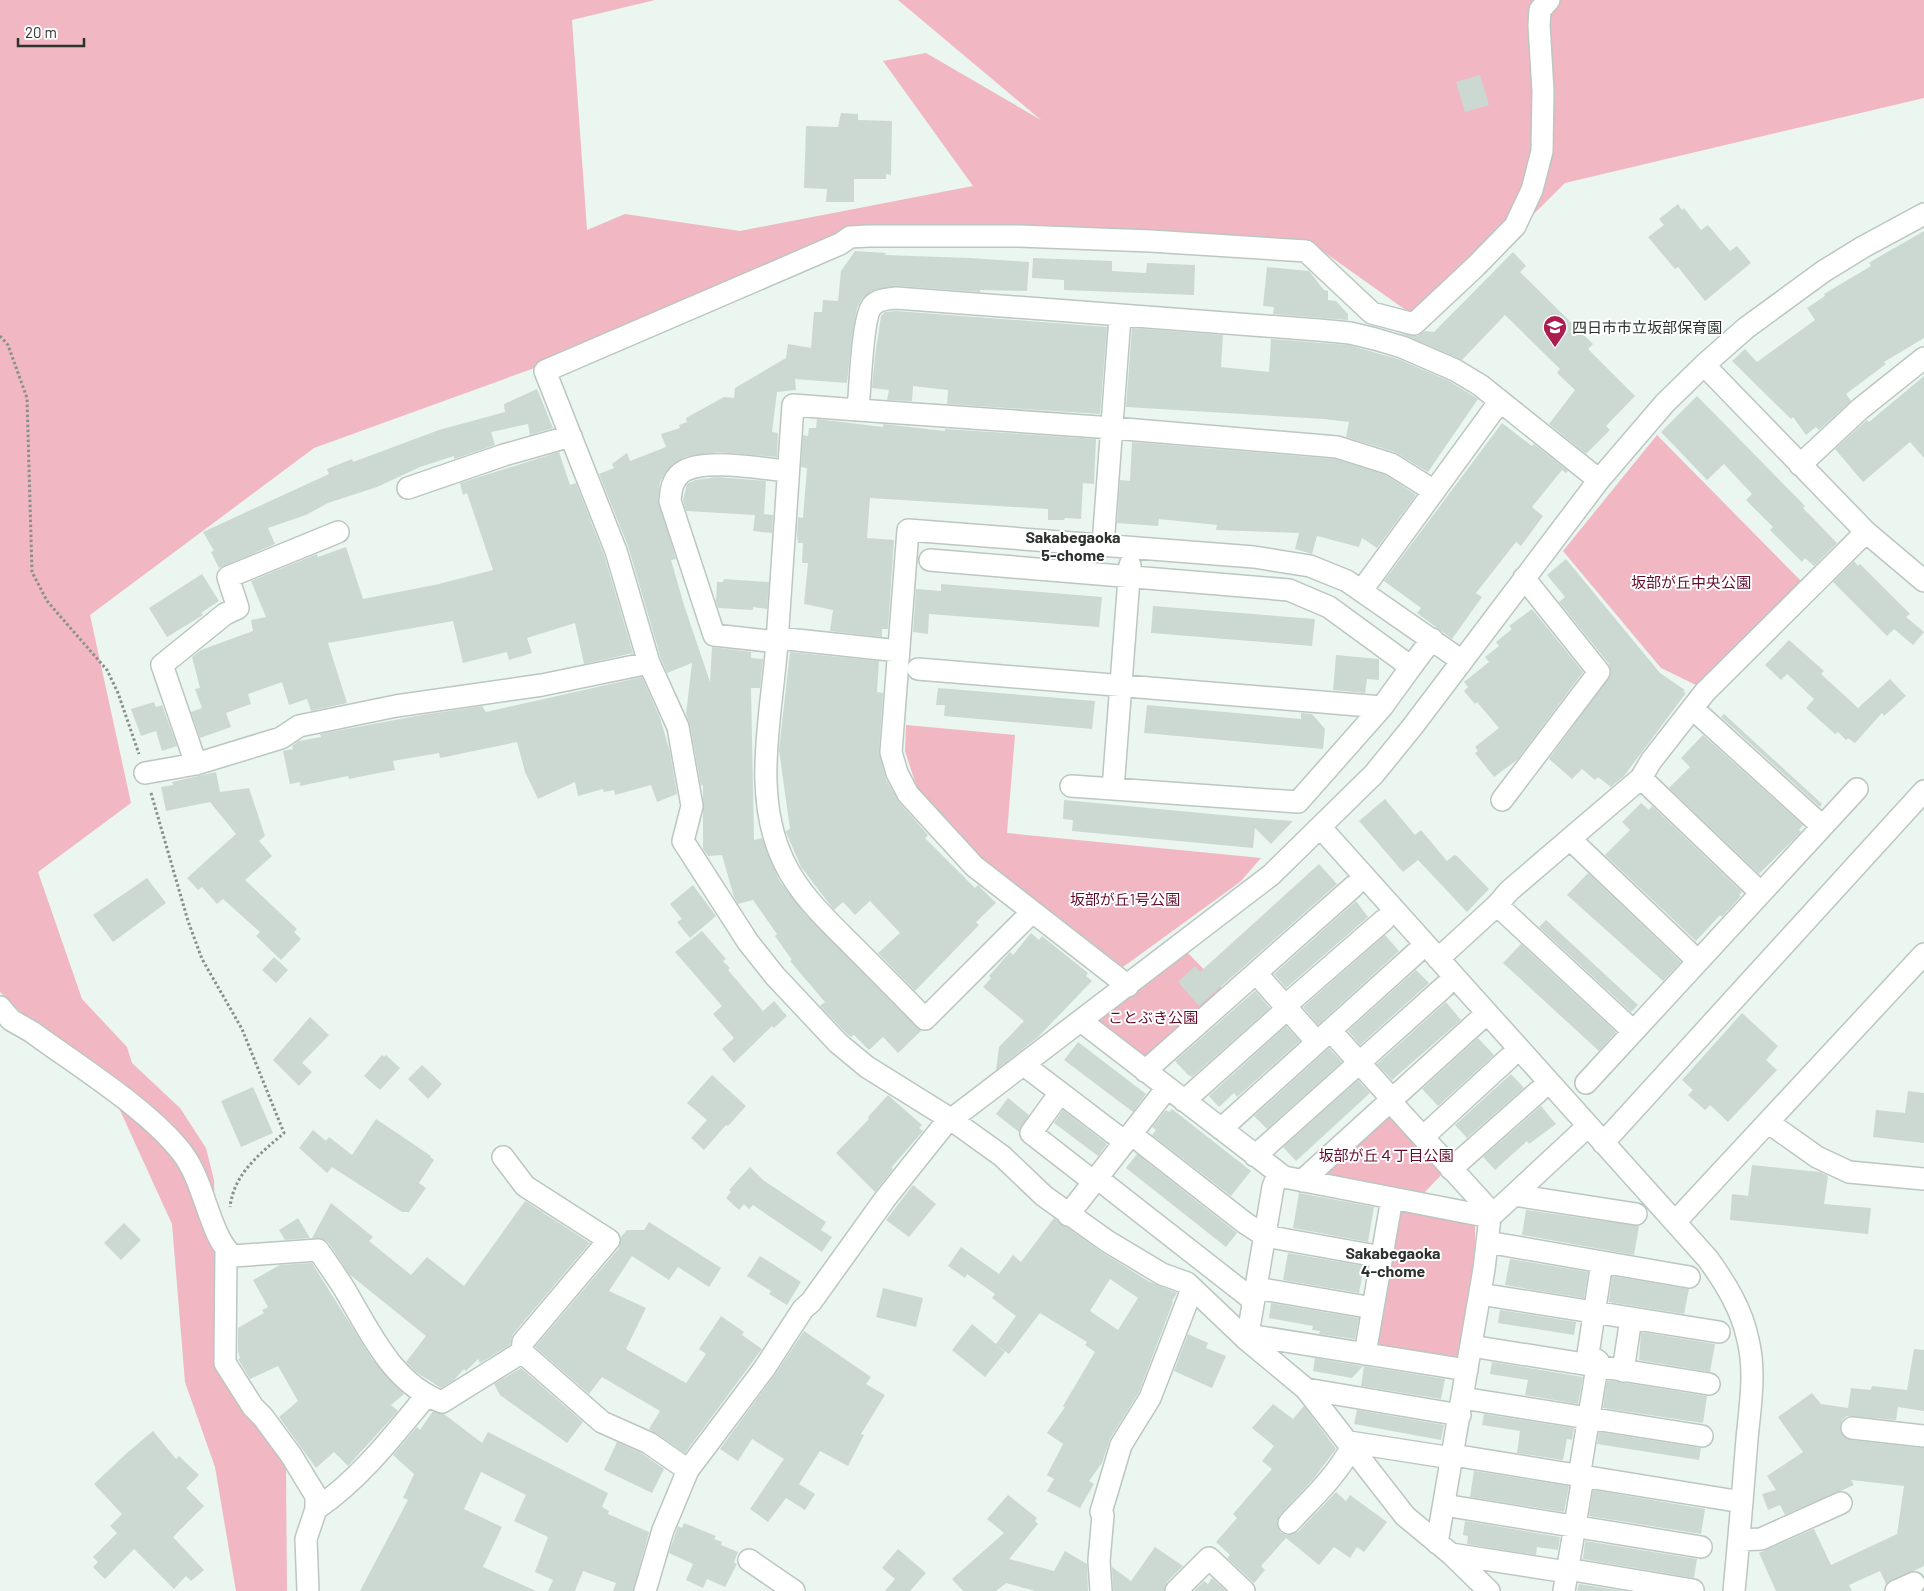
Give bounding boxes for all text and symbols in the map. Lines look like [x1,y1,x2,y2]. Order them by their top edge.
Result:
scale bar [18,15,84,47]
text: 20 m [25,23,57,41]
school or university icon: 四日市市立坂部保育園 [1542,314,1568,348]
place label: 四日市市立坂部保育園 [1572,318,1722,336]
district label: Sakabegaoka 5-chome [1025,527,1121,564]
park label: 坂部が丘中央公園 [1631,573,1751,591]
park label: 坂部が丘1号公園 [1070,890,1180,908]
park label: ことぶき公園 [1108,1008,1198,1026]
park label: 坂部が丘４丁目公園 [1318,1146,1454,1164]
district label: Sakabegaoka 4-chome [1345,1243,1441,1280]

